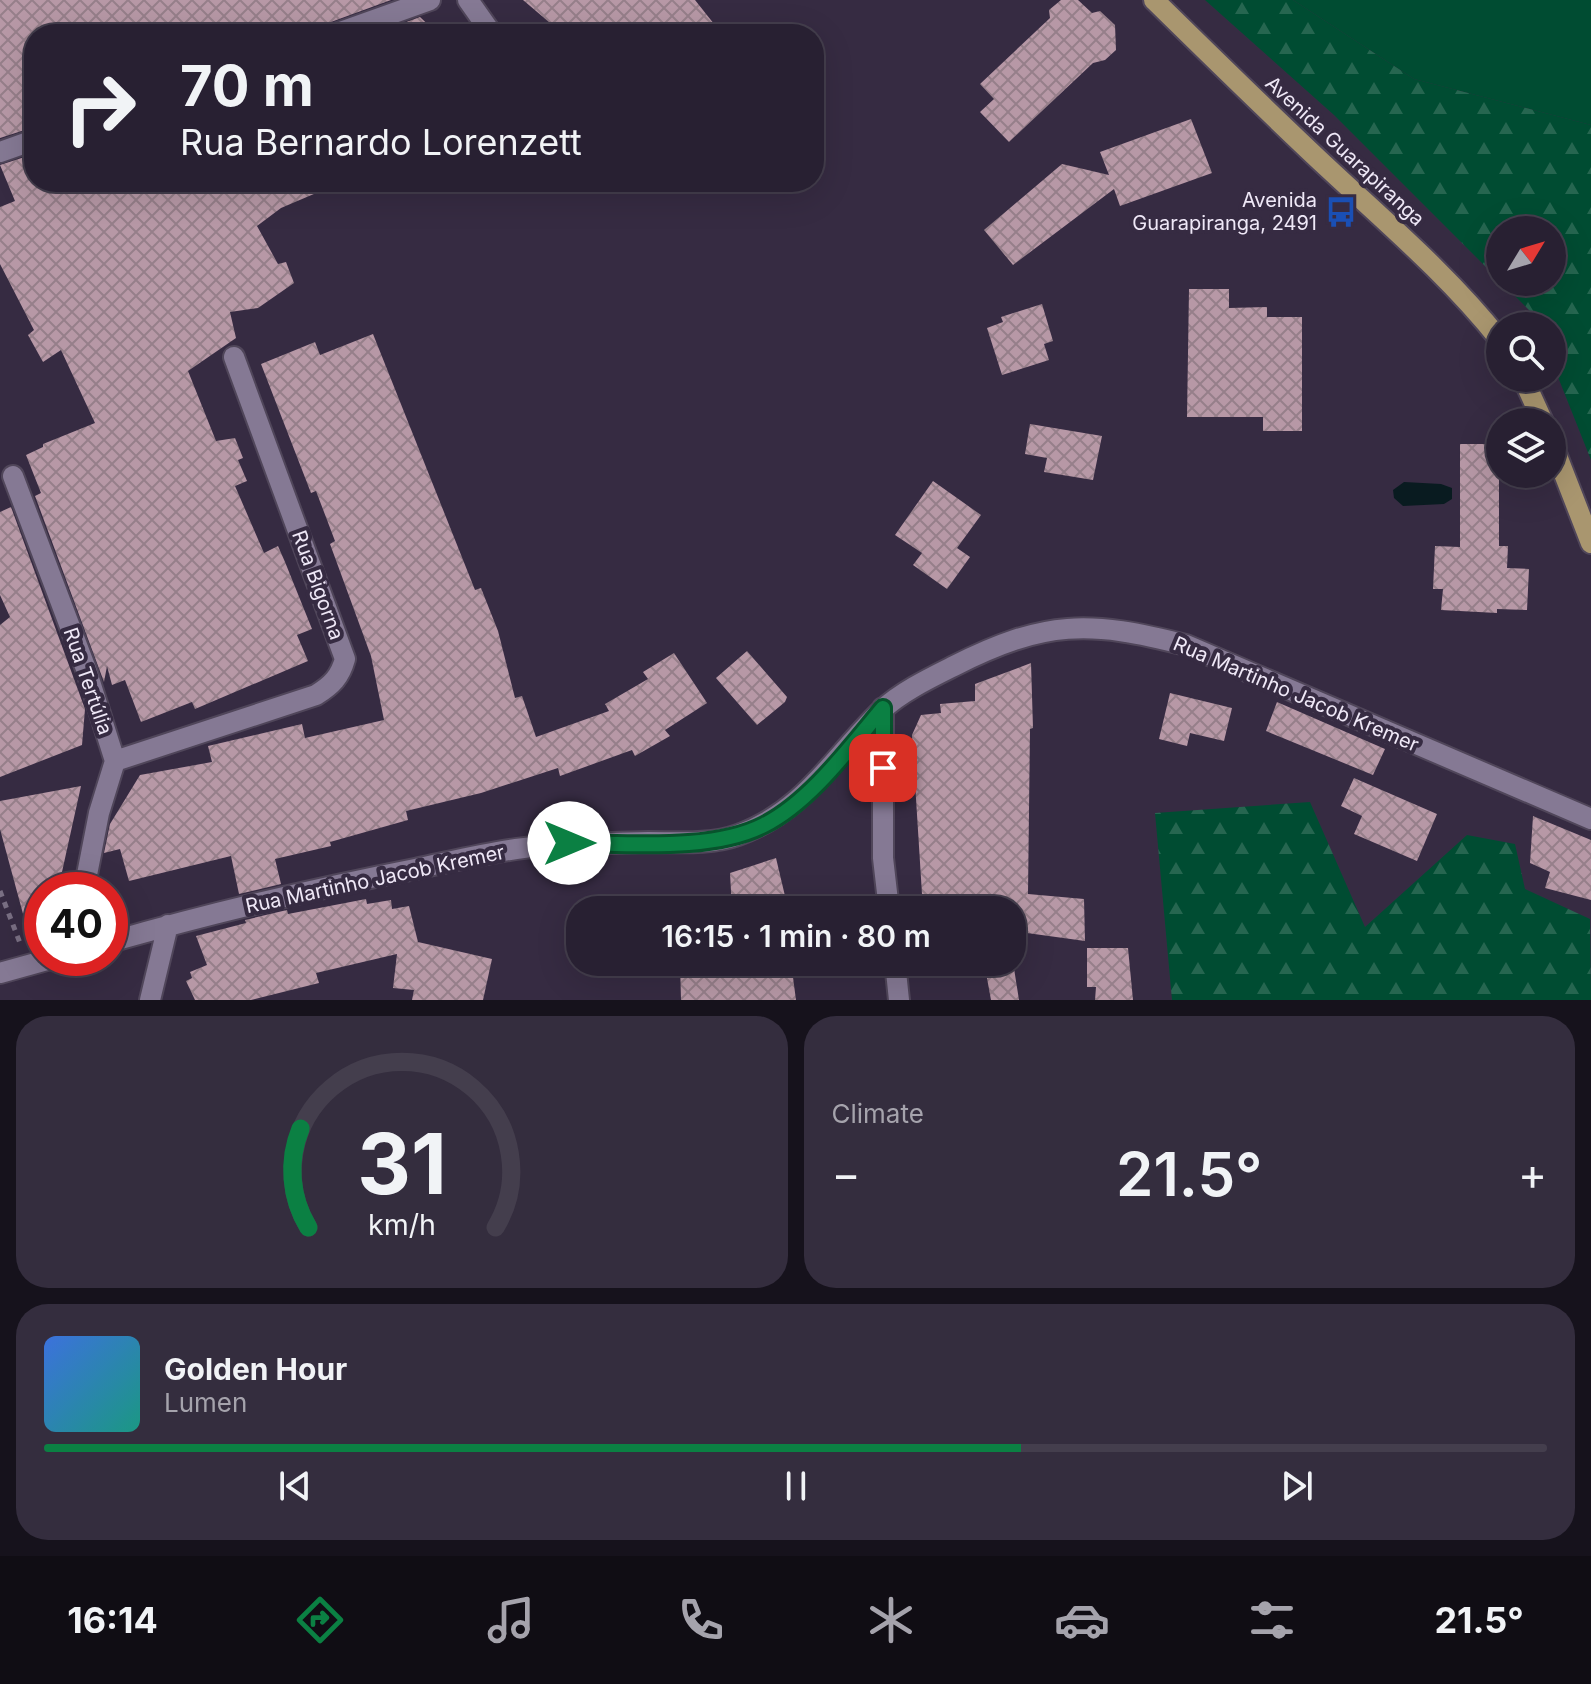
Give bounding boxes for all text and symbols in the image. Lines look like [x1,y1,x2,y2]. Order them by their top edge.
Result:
text: 70 m [180,52,314,120]
icon: right [48,56,152,160]
street label: Avenida Guarapiranga [1261,71,1429,231]
text: Rua Bernardo Lorenzett [180,120,582,164]
place label: Avenida Guarapiranga, 2491 [1132,188,1317,235]
bus stop icon: Avenida Guarapiranga, 2491 [1324,195,1358,229]
north arrow [1486,216,1566,296]
map controls [1486,216,1566,488]
button: search [1486,312,1566,392]
button: layers [1486,408,1566,488]
street label: Rua Bigorna [287,527,349,643]
street label: Rua Tertúlia [58,624,118,738]
street label: Rua Martinho Jacob Kremer [1170,631,1423,757]
pin [849,734,917,802]
icon: arrive [861,746,905,790]
position arrow [527,801,611,885]
street label: Rua Martinho Jacob Kremer [243,840,507,918]
speed limit sign: 40 [24,872,128,976]
text: 16:15 · 1 min · 80 m [661,918,931,954]
text: Climate [832,1098,924,1129]
text: 31 [357,1113,447,1214]
text: 21.5° [1116,1138,1262,1210]
text: − [832,1147,861,1201]
text: + [1518,1147,1547,1201]
text: km/h [368,1207,436,1242]
text: Golden Hour [164,1351,347,1387]
text: Lumen [164,1387,247,1418]
icon: previous [273,1464,317,1508]
icon: pause [774,1464,818,1508]
icon: next [1275,1464,1319,1508]
icon: directions [292,1592,348,1648]
icon: music [483,1592,539,1648]
icon: phone [673,1592,729,1648]
icon: climate [863,1592,919,1648]
icon: car [1054,1592,1110,1648]
icon: filters [1244,1592,1300,1648]
text: 16:14 [67,1598,158,1642]
text: 21.5° [1434,1598,1524,1642]

